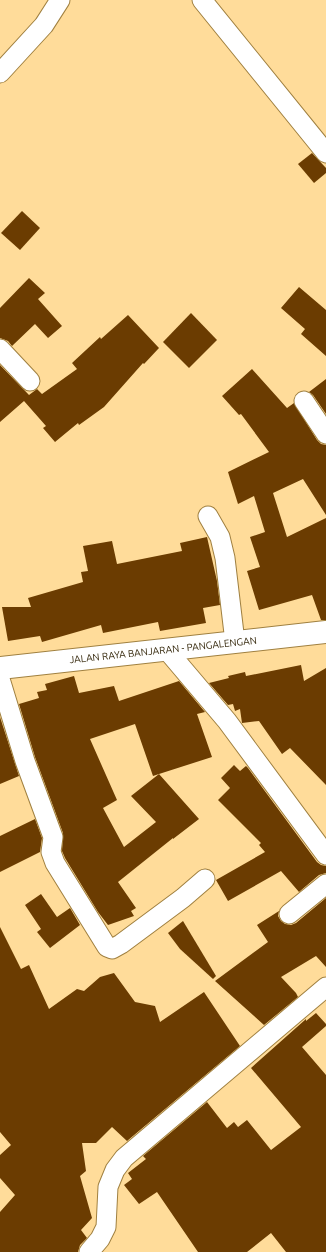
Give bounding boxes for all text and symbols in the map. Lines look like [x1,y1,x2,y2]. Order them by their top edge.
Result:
street label: JALAN RAYA BANJARAN - PANGALENGAN [69,635,257,665]

